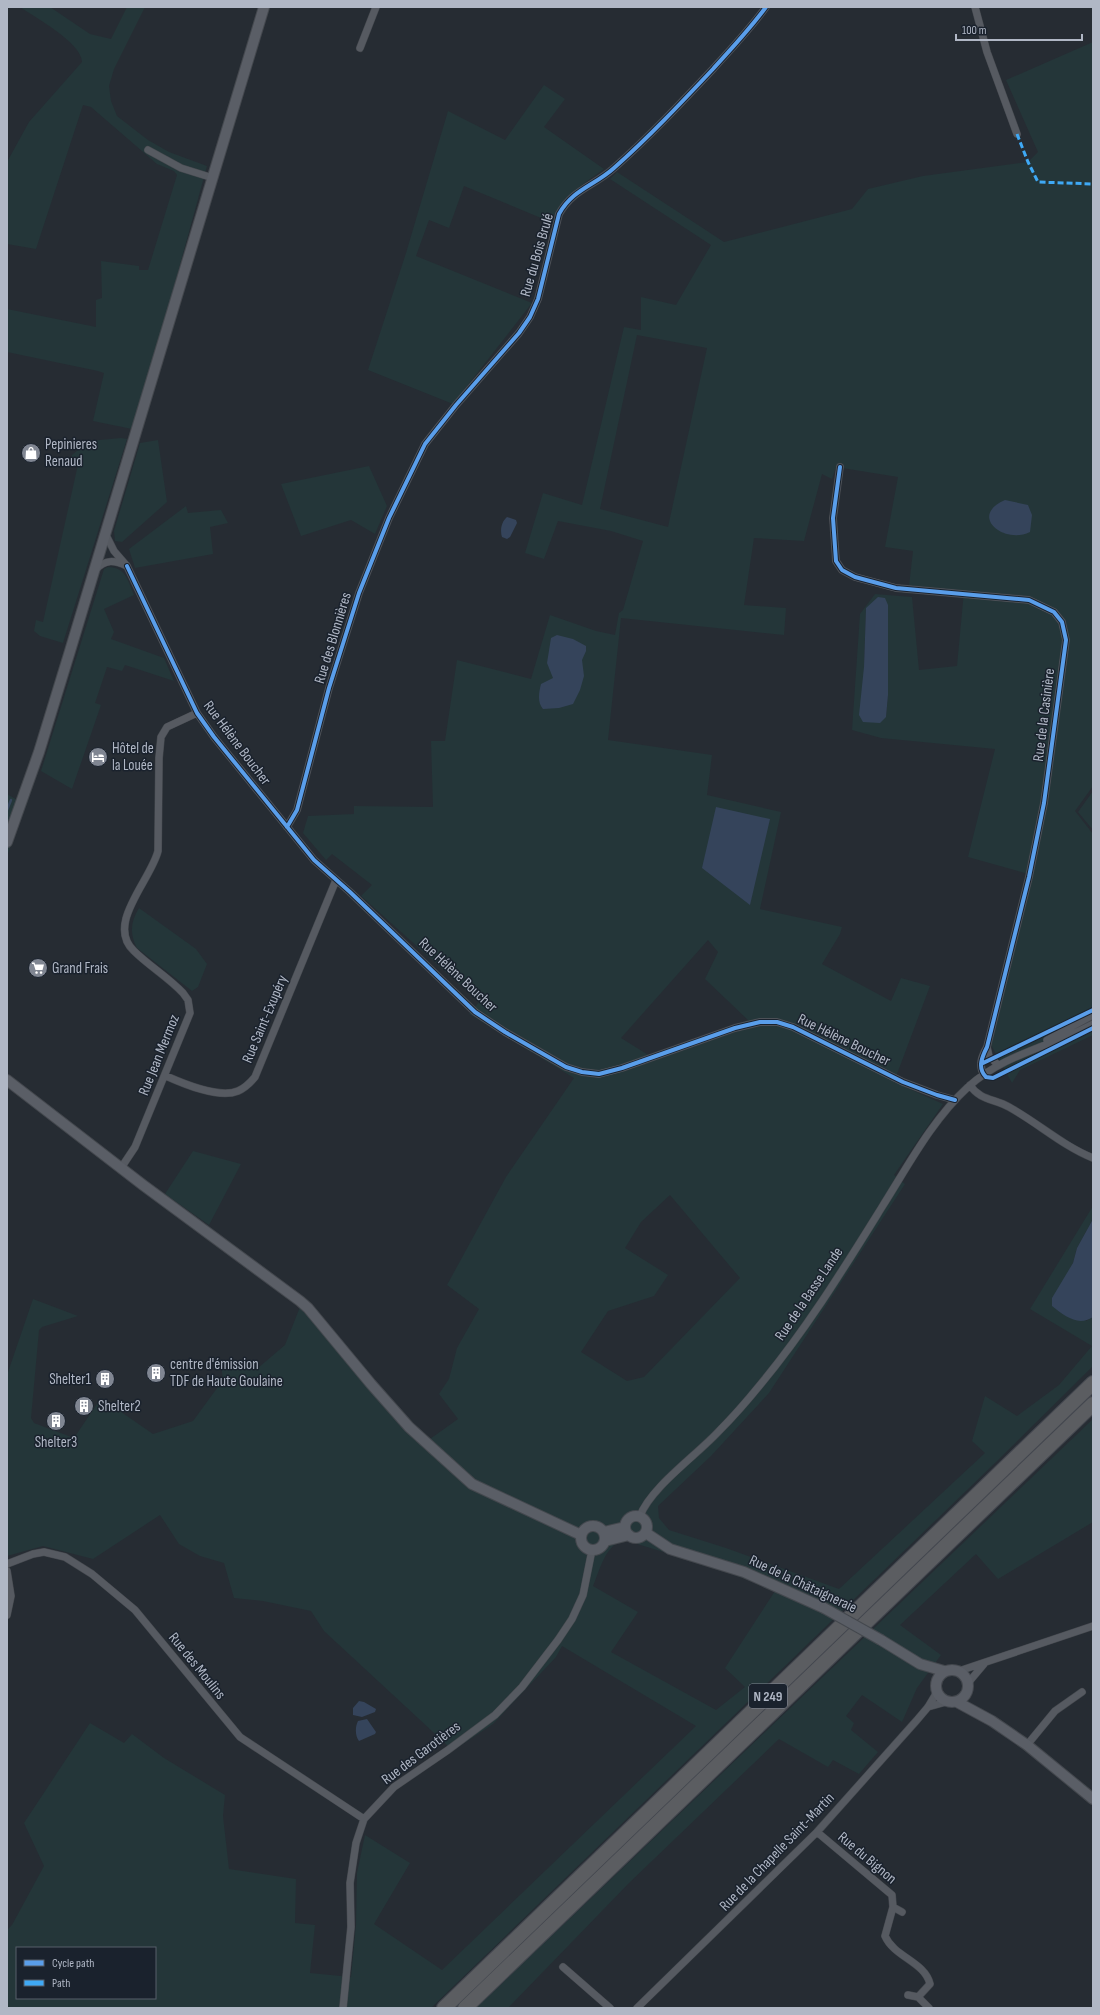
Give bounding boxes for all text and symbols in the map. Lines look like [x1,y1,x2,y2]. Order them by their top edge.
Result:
scale bar [956,16,1082,42]
text: 100 m [962,23,987,38]
street label: Rue du Bois Brulé [516,211,558,299]
place label: Pepinieres Renaud [45,435,97,471]
shop icon: Pepinieres Renaud [20,442,42,464]
street label: Rue des Blonnières [310,590,356,686]
street label: Rue de la Casinière [1029,667,1059,763]
street label: Rue Hélène Boucher [199,697,275,790]
place label: Hôtel de la Louée [112,739,154,775]
hotel icon: Hôtel de la Louée [87,746,109,768]
street label: Rue Hélène Boucher [415,934,502,1017]
supermarket icon: Grand Frais [27,957,49,979]
place label: Grand Frais [52,959,108,978]
street label: Rue Saint-Exupéry [238,972,292,1066]
street label: Rue Hélène Boucher [795,1009,894,1071]
street label: Rue Jean Mermoz [134,1011,184,1098]
street label: Rue de la Basse Lande [771,1244,847,1344]
place label: centre d'émission TDF de Haute Goulaine [170,1355,283,1391]
building icon: centre d'émission TDF de Haute Goulaine [145,1362,167,1384]
building icon: Shelter1 [94,1368,116,1390]
place label: Shelter1 [49,1370,92,1389]
building icon: Shelter2 [73,1395,95,1417]
place label: Shelter2 [98,1397,141,1416]
building icon: Shelter3 [45,1410,67,1432]
place label: Shelter3 [35,1433,77,1452]
street label: Rue de la Châtaigneraie [746,1551,860,1617]
street label: Rue des Moulins [164,1629,230,1703]
road number: N 249 [749,1684,787,1708]
street label: Rue des Garotières [378,1717,464,1789]
street label: Rue de la Chapelle Saint-Martin [715,1789,839,1915]
street label: Rue du Bignon [834,1828,900,1888]
legend [16,1947,156,1999]
text: Cycle path [52,1956,94,1971]
text: Path [52,1976,70,1991]

